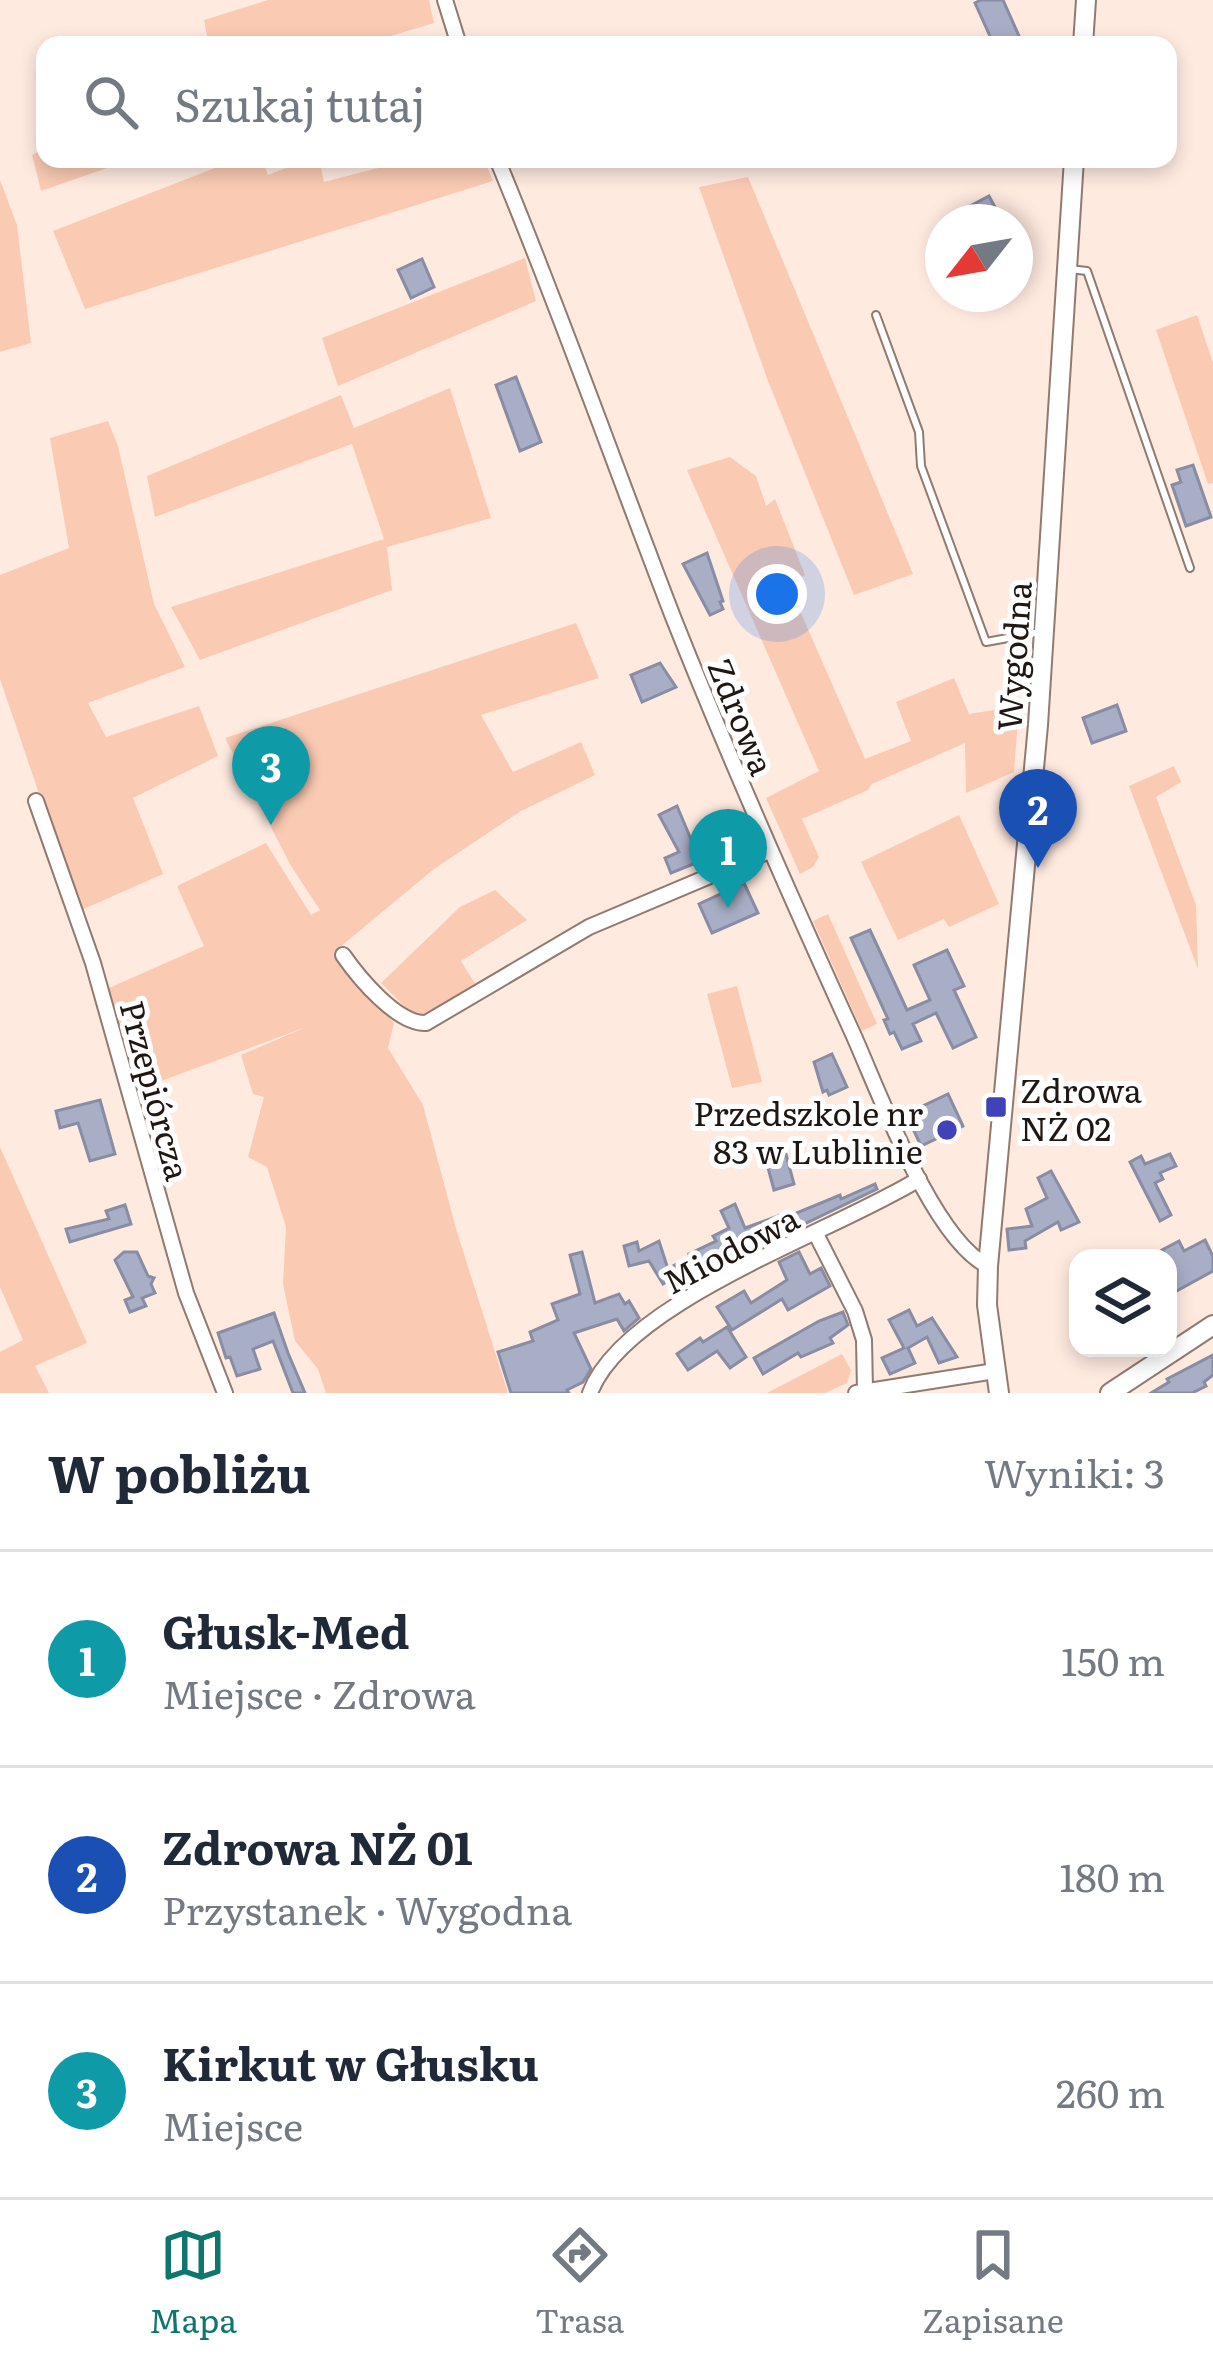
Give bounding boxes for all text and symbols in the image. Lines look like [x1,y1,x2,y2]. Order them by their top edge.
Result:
search box [36,36,1177,168]
icon: search [78,69,144,135]
text: Szukaj tutaj [174,69,425,136]
north arrow [925,204,1033,312]
your location [747,564,807,624]
street label: Wygodna [982,579,1042,732]
street label: Zdrowa [697,650,789,782]
pin: 3 [232,726,310,825]
pin: 2 [999,769,1077,868]
pin: 1 [689,809,767,908]
street label: Przepiórcza [109,995,205,1186]
place label: Zdrowa NŻ 02 [1020,1064,1142,1151]
place label: Przedszkole nr 83 w Lublinie [693,1087,923,1174]
marker: Zdrowa NŻ 02 [983,1094,1009,1120]
marker: Przedszkole nr 83 w Lublinie [934,1117,960,1143]
street label: Miodowa [653,1192,807,1304]
map controls [1069,1249,1177,1357]
button: layers [1069,1249,1177,1357]
text: W pobliżu [48,1433,311,1509]
text: Wyniki: 3 [984,1442,1165,1500]
text: Głusk-Med [162,1596,410,1663]
text: 1 [79,1630,95,1688]
text: 150 m [1061,1630,1165,1688]
text: Miejsce · Zdrowa [162,1663,476,1721]
text: Zdrowa NŻ 01 [162,1812,473,1879]
text: 2 [77,1846,97,1904]
text: 180 m [1059,1846,1165,1904]
text: Przystanek · Wygodna [162,1879,572,1937]
text: Kirkut w Głusku [162,2028,539,2095]
text: 3 [76,2062,98,2120]
text: 260 m [1056,2062,1165,2120]
text: Miejsce [162,2095,303,2153]
tab: Mapa [149,2222,237,2343]
tab: Trasa [535,2222,624,2343]
tab: Zapisane [922,2222,1064,2343]

